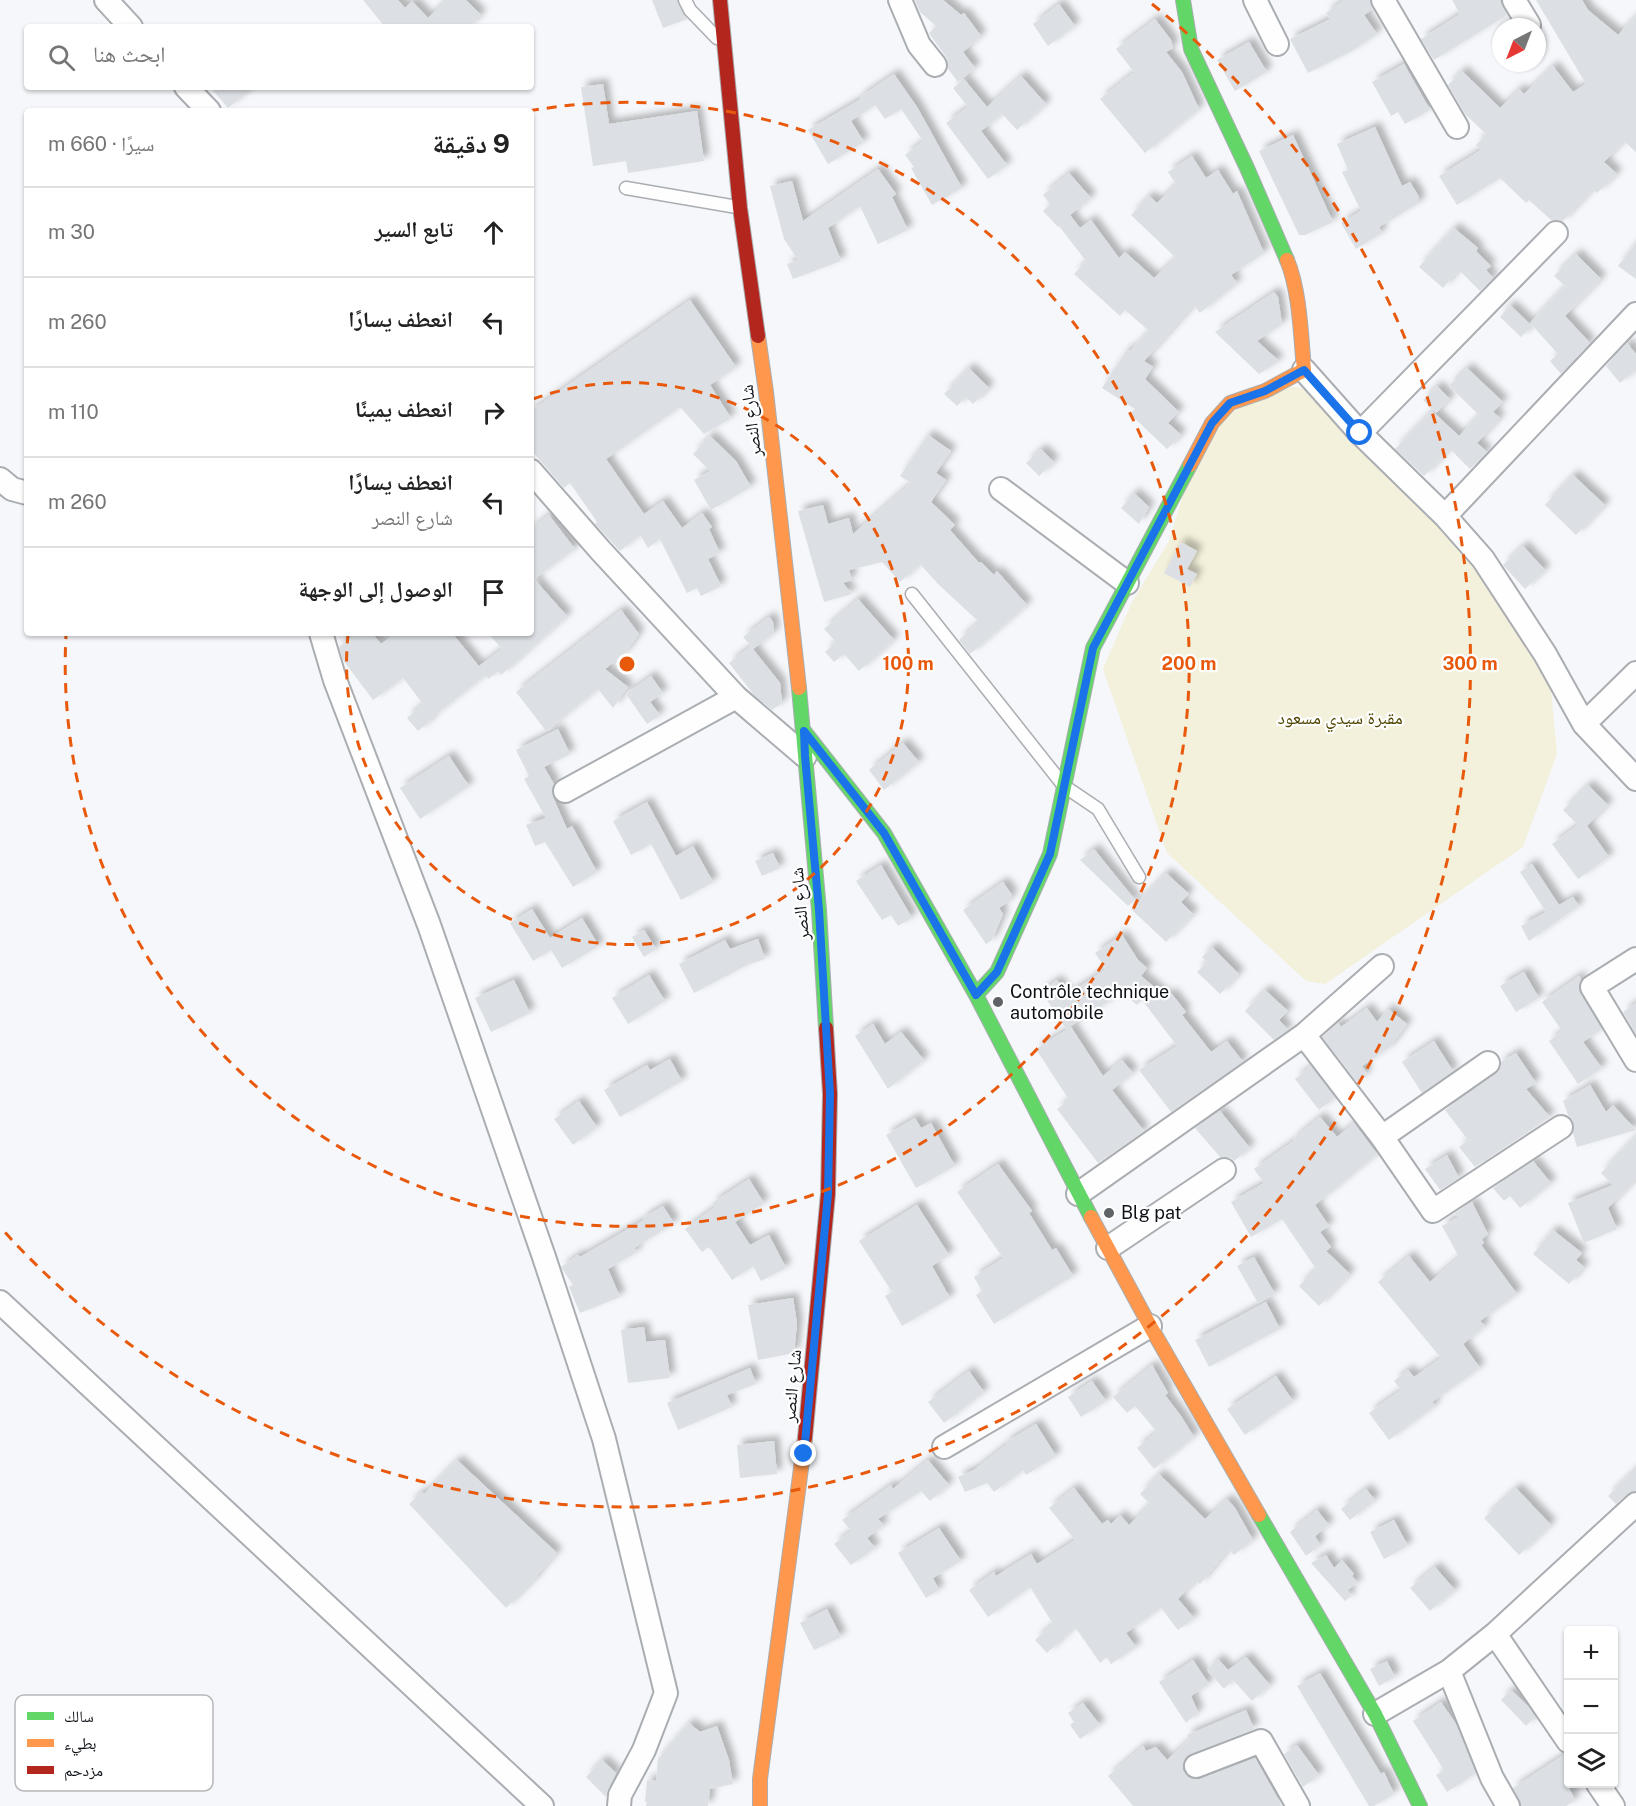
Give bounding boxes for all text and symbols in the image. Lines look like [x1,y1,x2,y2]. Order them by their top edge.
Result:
north arrow [1492,18,1546,72]
search box [24,24,534,90]
icon: search [45,41,78,74]
text: ابحث هنا [93,41,165,67]
text: 9 دقيقة [432,128,510,159]
text: سيرًا · 660 m [48,132,154,156]
text: تابع السير [375,216,453,242]
icon: ahead [477,216,510,249]
text: 30 m [48,220,95,244]
text: انعطف يسارًا [348,306,453,332]
icon: left [477,306,510,339]
text: 260 m [48,310,107,334]
street label: شارع النصر [736,383,767,460]
text: انعطف يمينًا [355,396,453,422]
icon: right [477,396,510,429]
text: 110 m [48,400,99,424]
route start [1346,419,1372,445]
text: انعطف يسارًا [348,469,453,495]
icon: left [477,486,510,519]
text: 260 m [48,490,107,514]
text: شارع النصر [372,506,453,530]
text: الوصول إلى الوجهة [298,576,453,602]
icon: arrive [477,576,510,609]
text: 100 m [882,653,934,674]
text: 200 m [1162,653,1216,674]
text: 300 m [1442,653,1498,674]
centre of rings [617,654,637,674]
park label: مقبرة سيدي مسعود [1277,707,1403,733]
street label: شارع النصر [786,867,814,942]
place label: Contrôle technique automobile [1010,981,1169,1023]
marker: Contrôle technique automobile [991,995,1005,1009]
place label: Blg pat [1121,1202,1181,1223]
marker: Blg pat [1102,1206,1116,1220]
street label: شارع النصر [778,1349,806,1424]
route end [790,1440,816,1466]
map controls [1564,1626,1618,1788]
button: + [1564,1626,1618,1680]
button: − [1564,1680,1618,1734]
legend [15,1695,213,1791]
text: سالك [64,1707,94,1726]
text: بطيء [64,1734,96,1756]
button: layers [1564,1734,1618,1788]
text: مزدحم [64,1761,103,1781]

